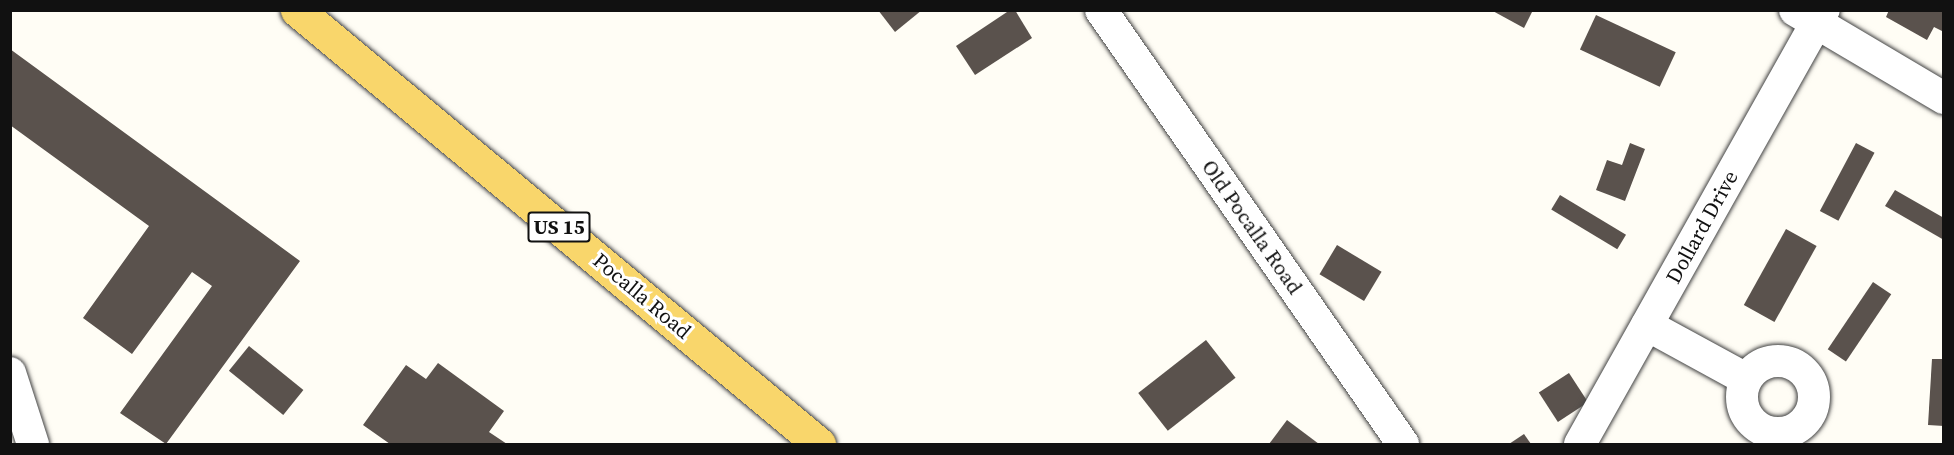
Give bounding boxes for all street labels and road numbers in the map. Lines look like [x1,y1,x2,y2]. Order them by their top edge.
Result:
street label: Old Pocalla Road [1196,155,1308,299]
street label: Dollard Drive [1661,166,1743,288]
road number: US 15 [528,210,590,244]
street label: Pocalla Road [588,248,696,344]

